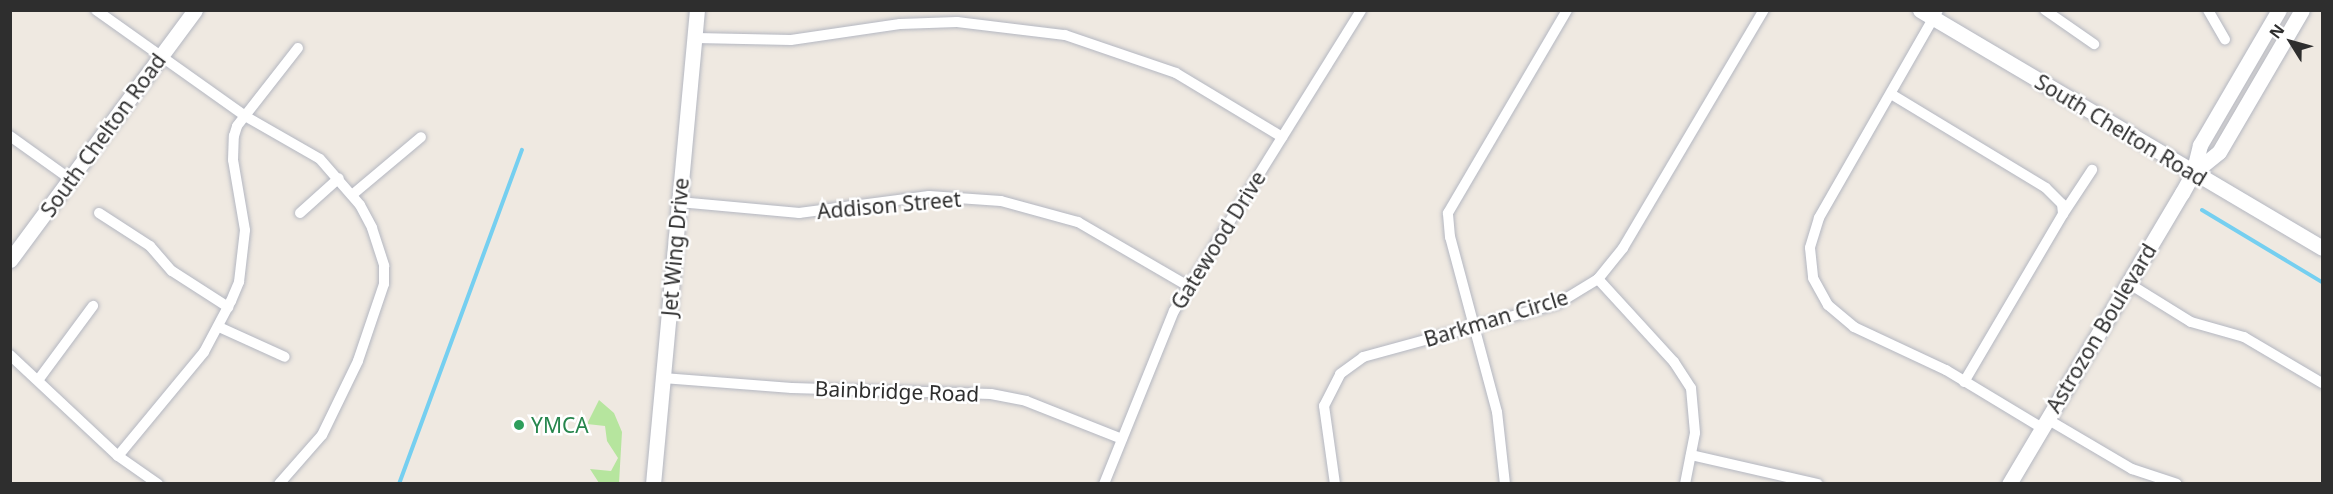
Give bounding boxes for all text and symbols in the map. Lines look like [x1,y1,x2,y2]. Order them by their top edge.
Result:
north arrow [2261,12,2321,72]
text: N [2264,19,2289,43]
street label: South Chelton Road [35,48,171,222]
street label: South Chelton Road [2031,69,2211,191]
street label: Gatewood Drive [1165,166,1271,314]
street label: Jet Wing Drive [656,177,694,317]
street label: Addison Street [816,186,962,224]
street label: Astrozon Boulevard [2041,239,2161,417]
street label: Barkman Circle [1421,284,1571,352]
street label: Bainbridge Road [814,376,980,406]
place label: YMCA [531,412,589,438]
marker: YMCA [512,418,526,432]

